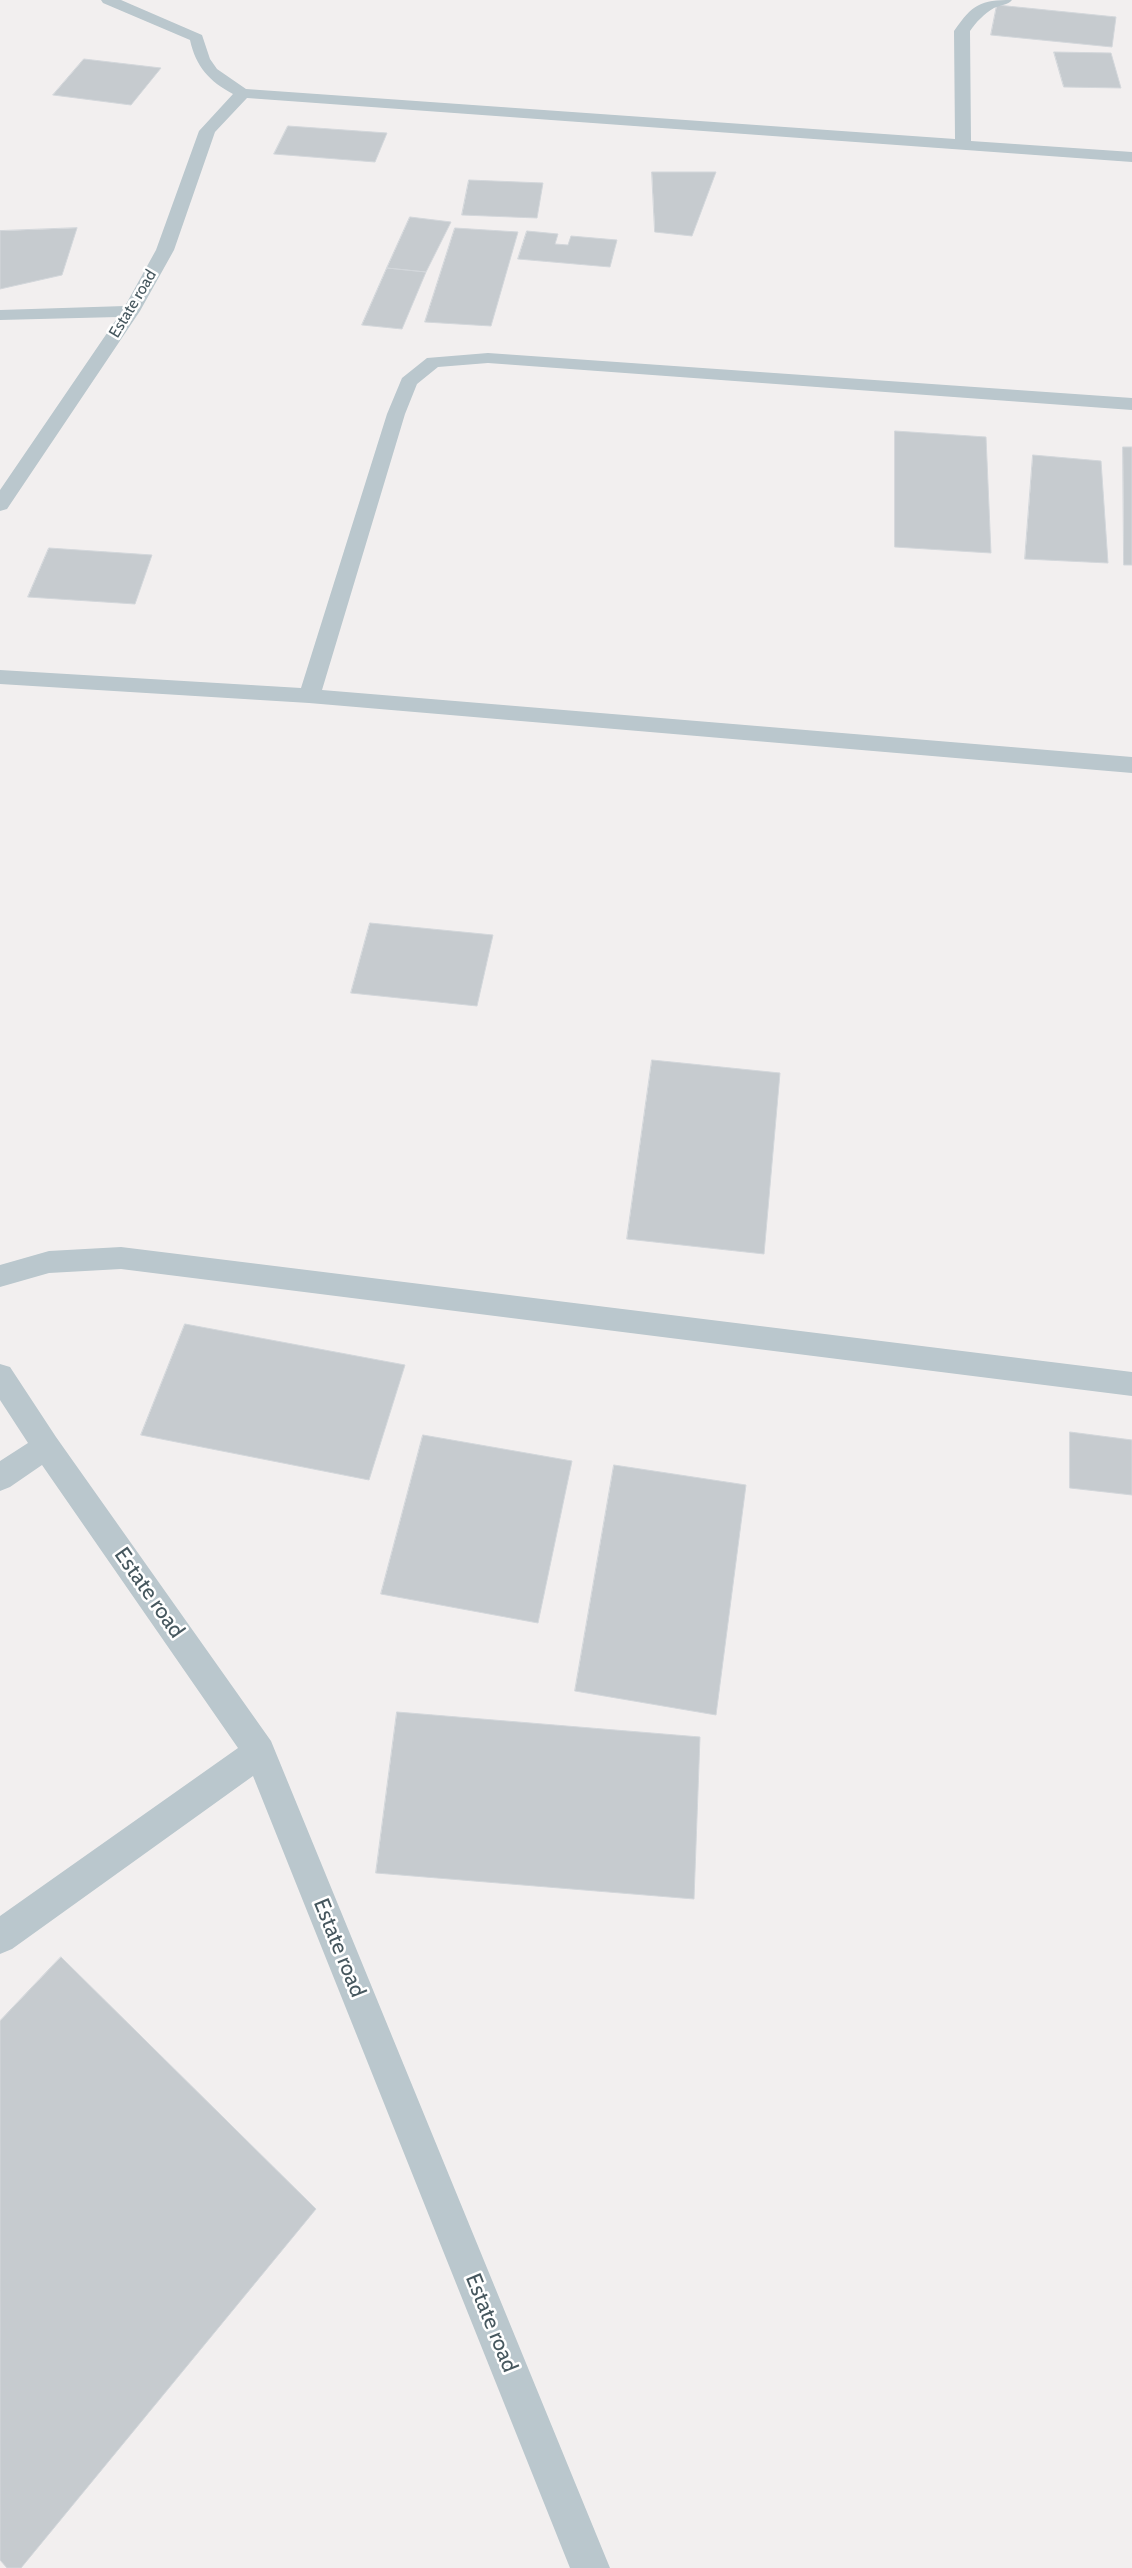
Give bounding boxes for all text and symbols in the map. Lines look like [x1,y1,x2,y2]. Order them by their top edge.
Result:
street label: Estate road [105,267,161,341]
street label: Estate road [108,1543,190,1643]
street label: Estate road [307,1895,371,2001]
street label: Estate road [459,2270,523,2376]

